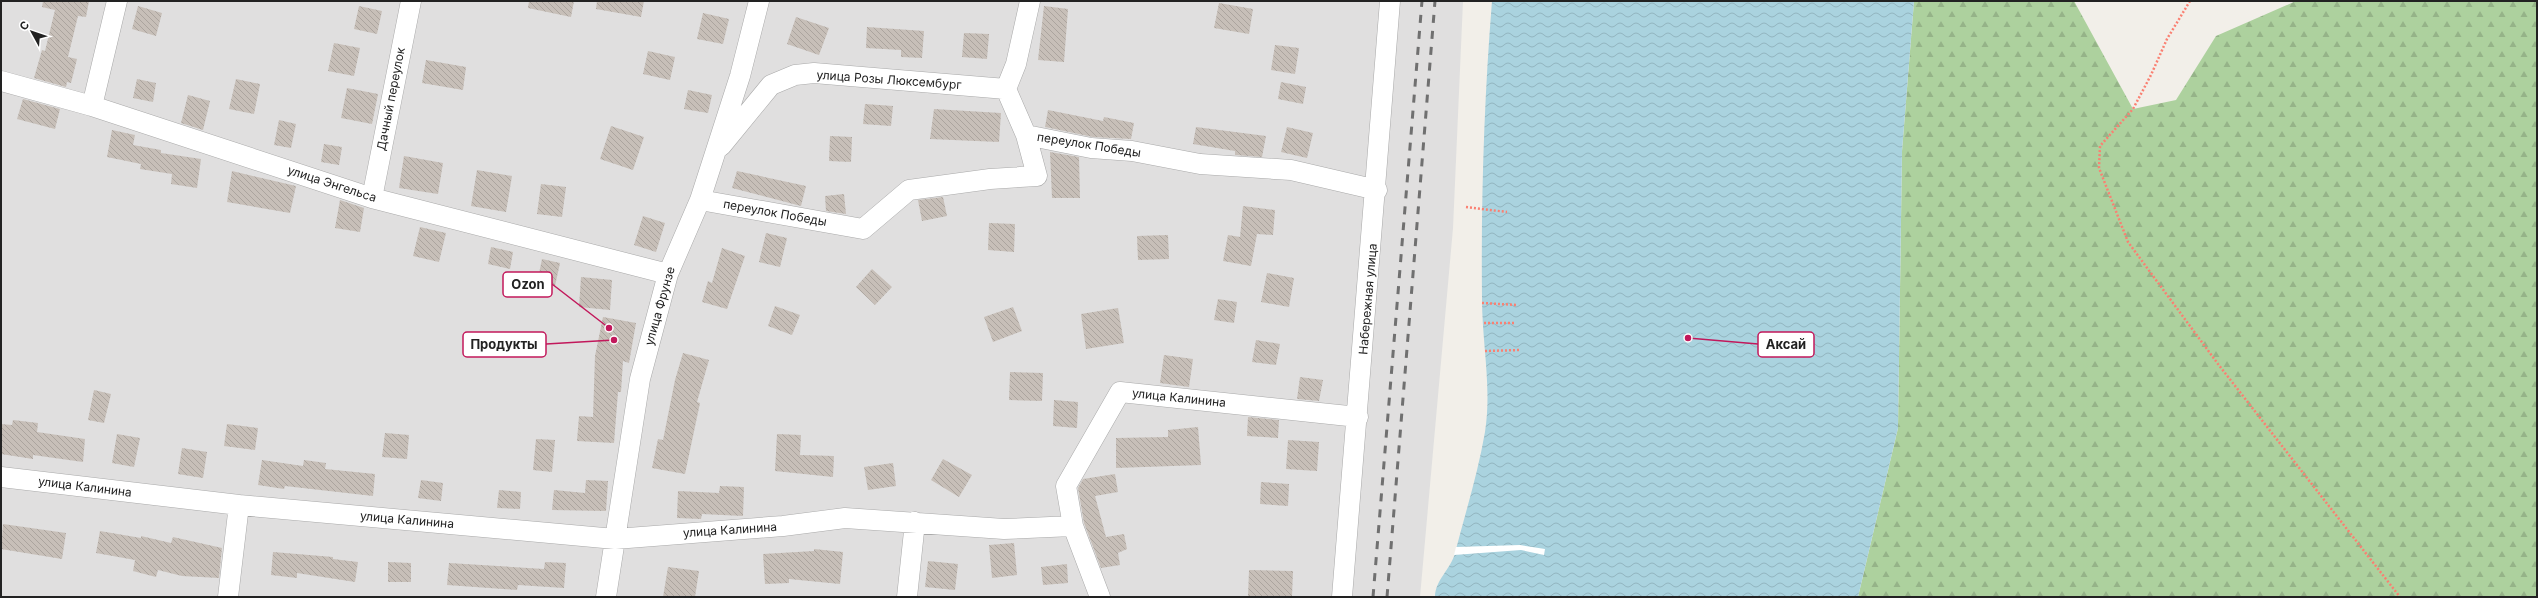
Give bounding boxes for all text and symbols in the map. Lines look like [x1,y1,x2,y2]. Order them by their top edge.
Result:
north arrow [12,12,52,52]
text: С [16,18,32,33]
street label: Дачный переулок [373,46,408,152]
street label: улица Розы Люксембург [816,67,962,92]
street label: переулок Победы [1036,129,1142,160]
street label: улица Энгельса [286,162,379,205]
street label: переулок Победы [722,196,828,229]
street label: Набережная улица [1355,243,1380,355]
street label: улица Фрунзе [641,265,678,347]
callout: Ozon [503,272,552,297]
text: Ozon [511,276,545,292]
callout: Продукты [463,332,546,357]
callout: Аксай [1758,332,1814,357]
text: Продукты [470,336,538,352]
text: Аксай [1766,336,1806,352]
street label: улица Калинина [1131,385,1227,410]
street label: улица Калинина [37,473,133,500]
street label: улица Калинина [359,508,455,531]
street label: улица Калинина [682,519,778,540]

